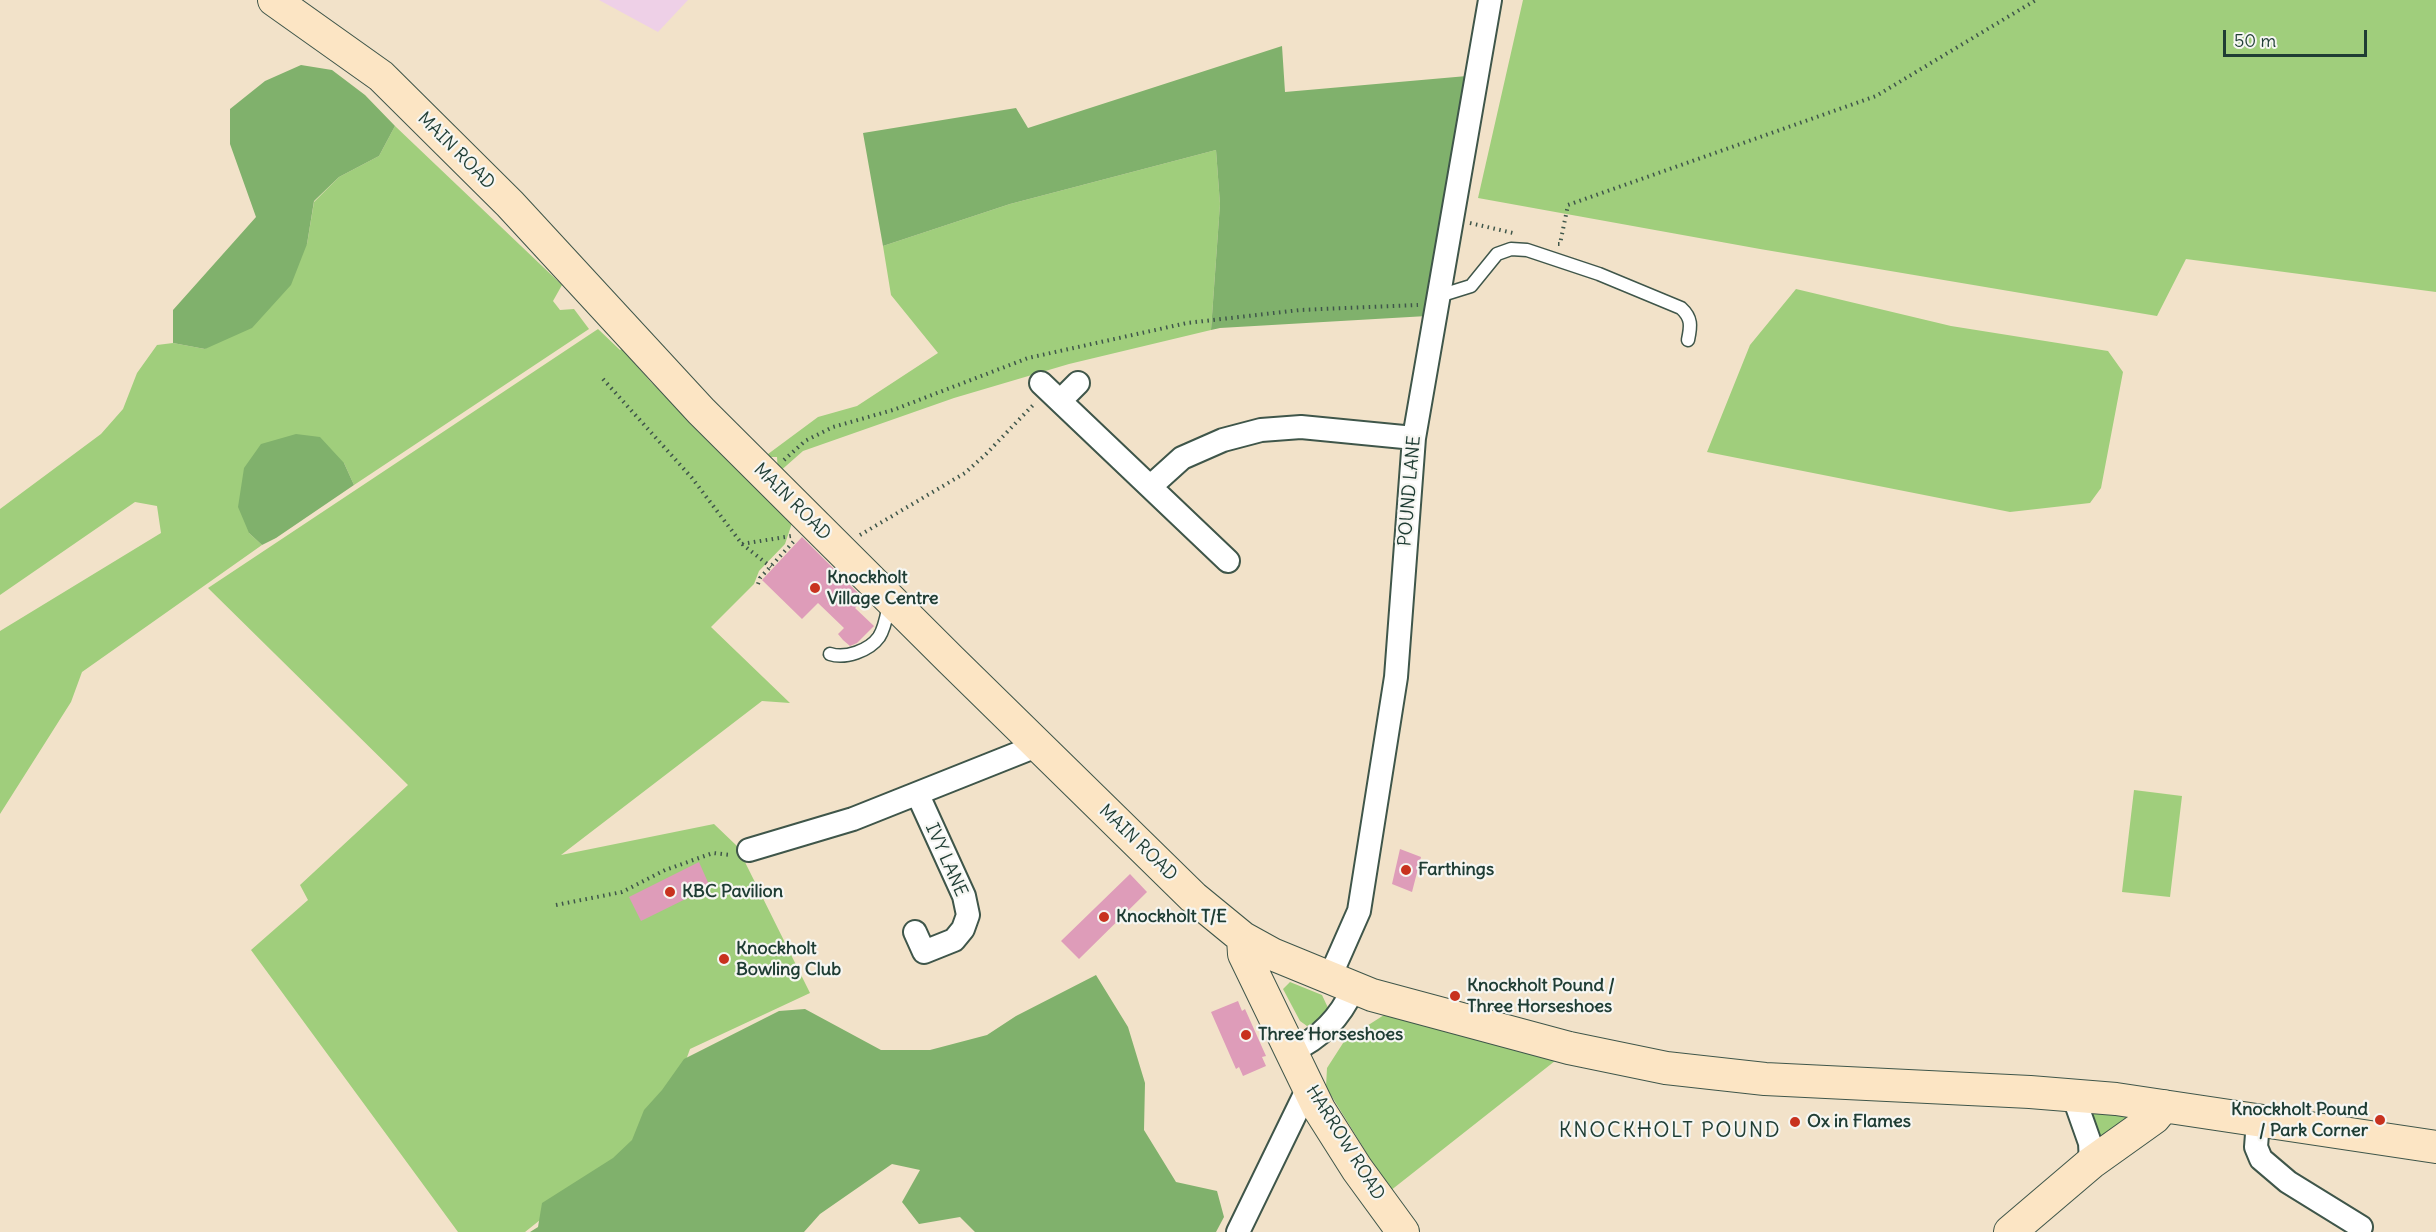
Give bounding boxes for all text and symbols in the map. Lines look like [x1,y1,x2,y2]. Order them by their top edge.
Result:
scale bar [2226,18,2370,56]
text: 50 m [2234,29,2276,52]
street label: MAIN ROAD [413,108,499,194]
street label: POUND LANE [1394,435,1426,547]
street label: MAIN ROAD [749,459,835,545]
place label: Knockholt Village Centre [827,567,938,610]
marker: Knockholt Village Centre [808,581,822,595]
street label: MAIN ROAD [1094,800,1182,886]
street label: IVY LANE [920,820,972,900]
place label: Farthings [1418,859,1494,881]
marker: Farthings [1399,863,1413,877]
place label: KBC Pavilion [682,881,783,903]
marker: KBC Pavilion [663,885,677,899]
place label: Knockholt T/E [1116,906,1227,928]
marker: Knockholt T/E [1097,910,1111,924]
place label: Knockholt Bowling Club [736,938,841,980]
marker: Knockholt Bowling Club [717,952,731,966]
place label: Knockholt Pound / Three Horseshoes [1467,975,1615,1018]
marker: Knockholt Pound / Three Horseshoes [1448,989,1462,1003]
place label: Three Horseshoes [1258,1024,1403,1046]
marker: Three Horseshoes [1239,1028,1253,1042]
street label: HARROW ROAD [1301,1082,1389,1204]
place label: Knockholt Pound / Park Corner [2231,1099,2368,1142]
place label: Ox in Flames [1807,1111,1911,1133]
marker: Knockholt Pound / Park Corner [2373,1113,2387,1127]
marker: Ox in Flames [1788,1115,1802,1129]
district label: KNOCKHOLT POUND [1559,1118,1781,1144]

